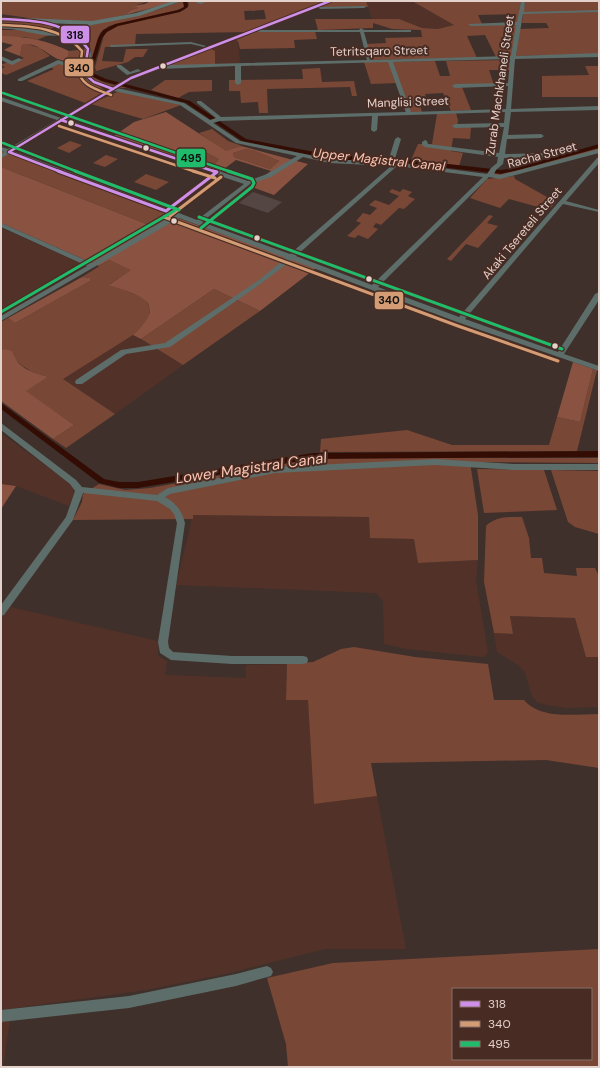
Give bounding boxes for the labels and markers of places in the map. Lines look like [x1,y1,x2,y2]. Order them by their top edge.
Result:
unlabelled marker [158,61,168,71]
unlabelled marker [66,118,76,128]
unlabelled marker [141,143,151,153]
unlabelled marker [169,216,179,226]
unlabelled marker [252,233,262,243]
unlabelled marker [364,274,374,284]
unlabelled marker [550,341,560,351]

